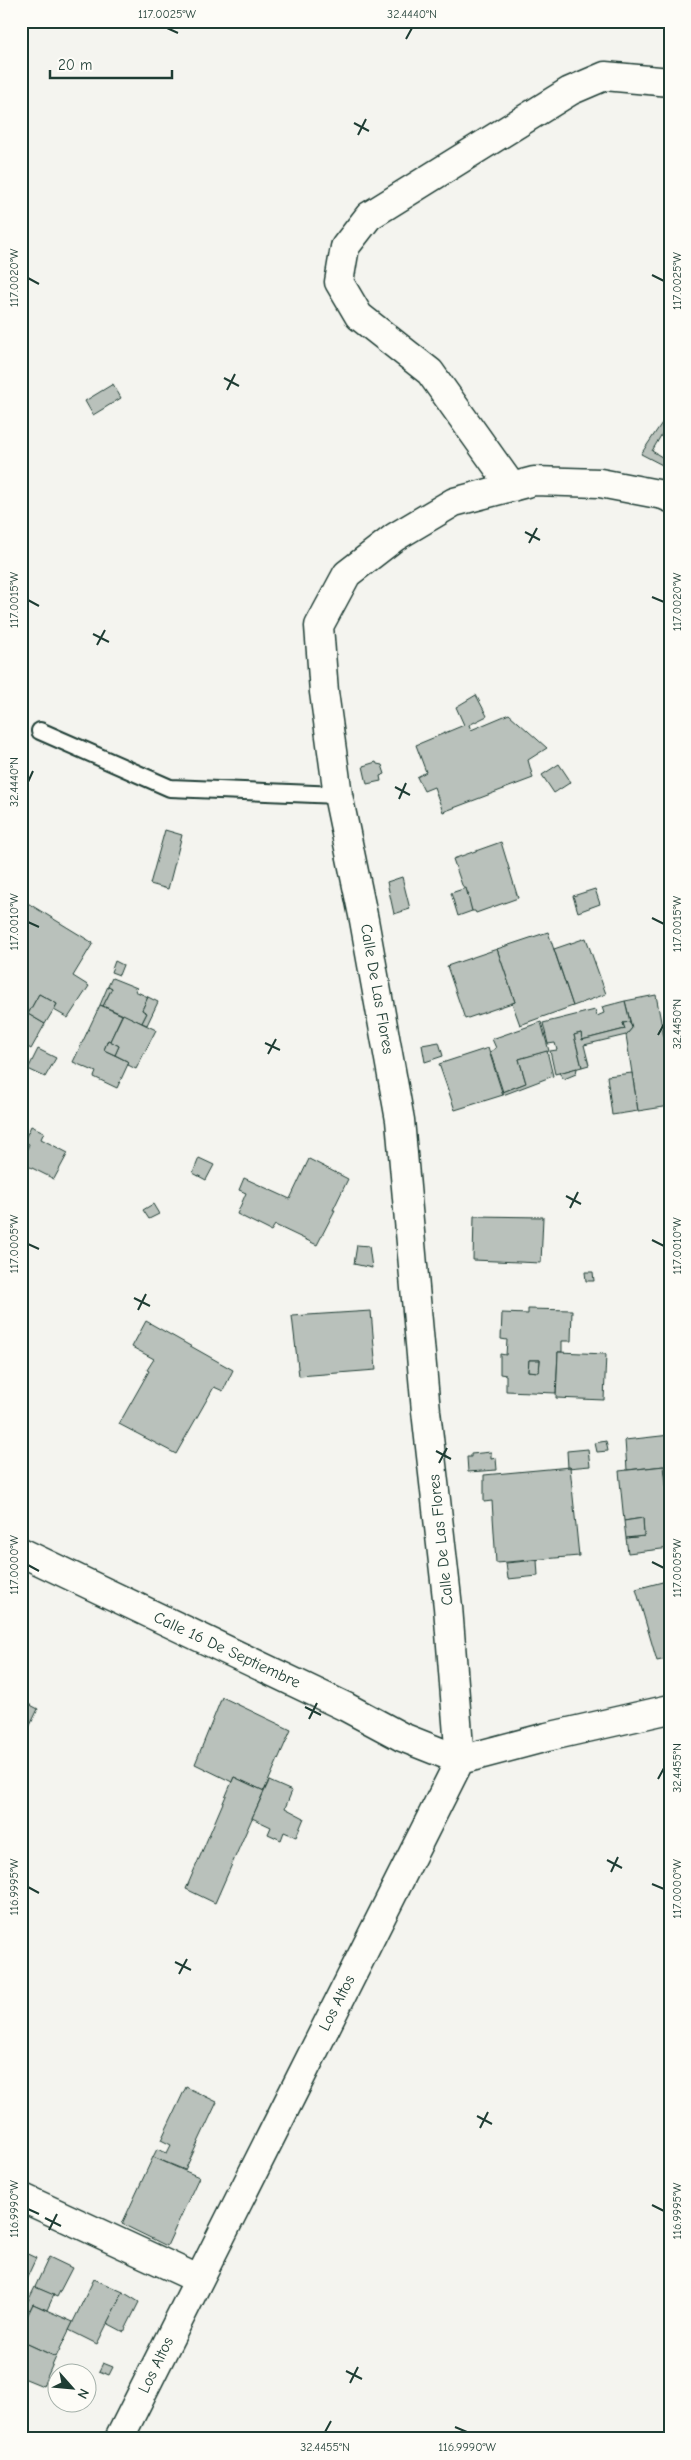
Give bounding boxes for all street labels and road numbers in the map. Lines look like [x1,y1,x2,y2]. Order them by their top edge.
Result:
street label: Calle De Las Flores [357,923,397,1056]
street label: Calle De Las Flores [425,1473,457,1606]
street label: Calle 16 De Septiembre [151,1608,303,1692]
street label: Los Altos [315,1972,359,2034]
street label: Los Altos [135,2334,177,2396]

